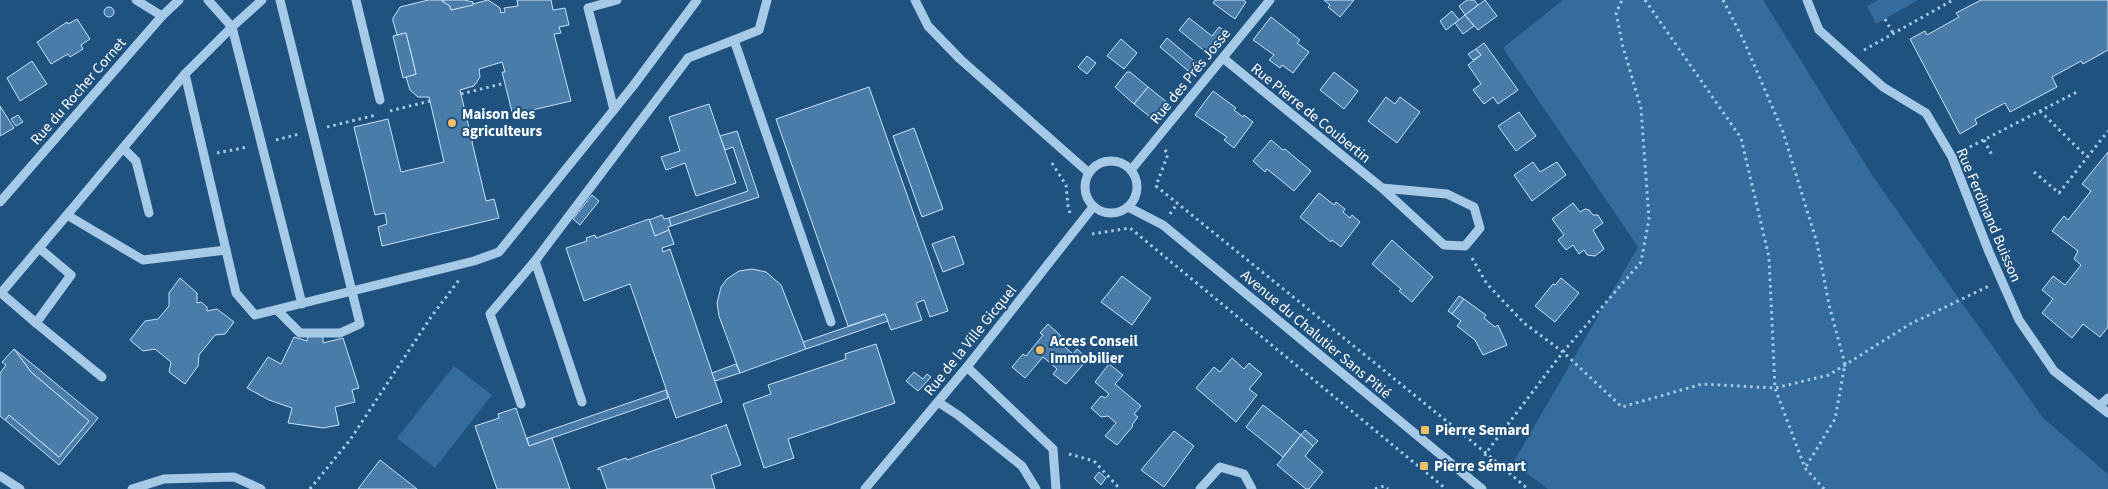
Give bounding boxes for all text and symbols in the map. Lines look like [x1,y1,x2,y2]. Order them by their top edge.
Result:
street label: Rue des Prés Josse [1145,24,1236,129]
street label: Rue du Rocher Cornet [26,33,131,150]
street label: Rue Pierre de Coubertin [1246,58,1375,168]
place label: Maison des agriculteurs [462,104,542,142]
marker: Maison des agriculteurs [446,117,458,129]
street label: Rue Ferdinand Buisson [1951,145,2026,285]
street label: Avenue du Chalutier Sans Pitié [1236,265,1396,404]
street label: Rue de la Ville Gicquel [919,280,1022,400]
place label: Acces Conseil Immobilier [1049,331,1138,369]
marker: Acces Conseil Immobilier [1034,344,1046,356]
place label: Pierre Semard [1435,420,1530,441]
marker: Pierre Semard [1419,424,1431,436]
place label: Pierre Sémart [1434,456,1526,477]
marker: Pierre Sémart [1418,460,1430,472]

